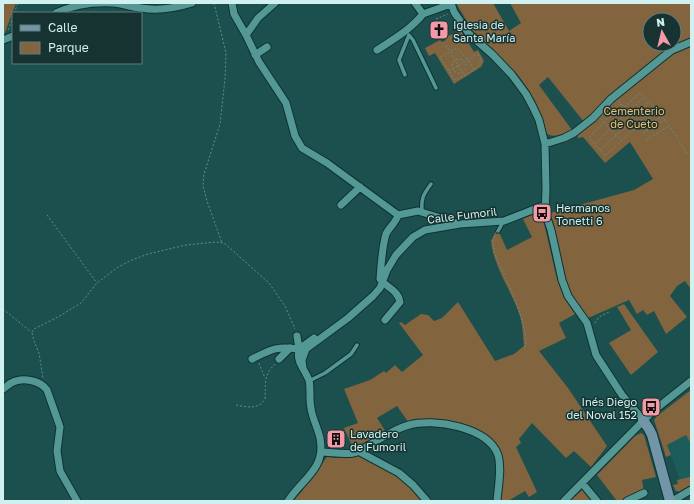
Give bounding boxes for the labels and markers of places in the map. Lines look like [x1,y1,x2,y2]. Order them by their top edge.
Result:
place label: Iglesia de Santa María [453,18,515,44]
church icon: Iglesia de Santa María [428,19,450,41]
place label: Hermanos Tonetti 6 [556,201,610,227]
bus stop icon: Hermanos Tonetti 6 [531,202,553,224]
place label: Inés Diego del Noval 152 [566,395,637,421]
bus stop icon: Inés Diego del Noval 152 [640,396,662,418]
place label: Lavadero de Fumoril [350,427,407,453]
building icon: Lavadero de Fumoril [325,428,347,450]

